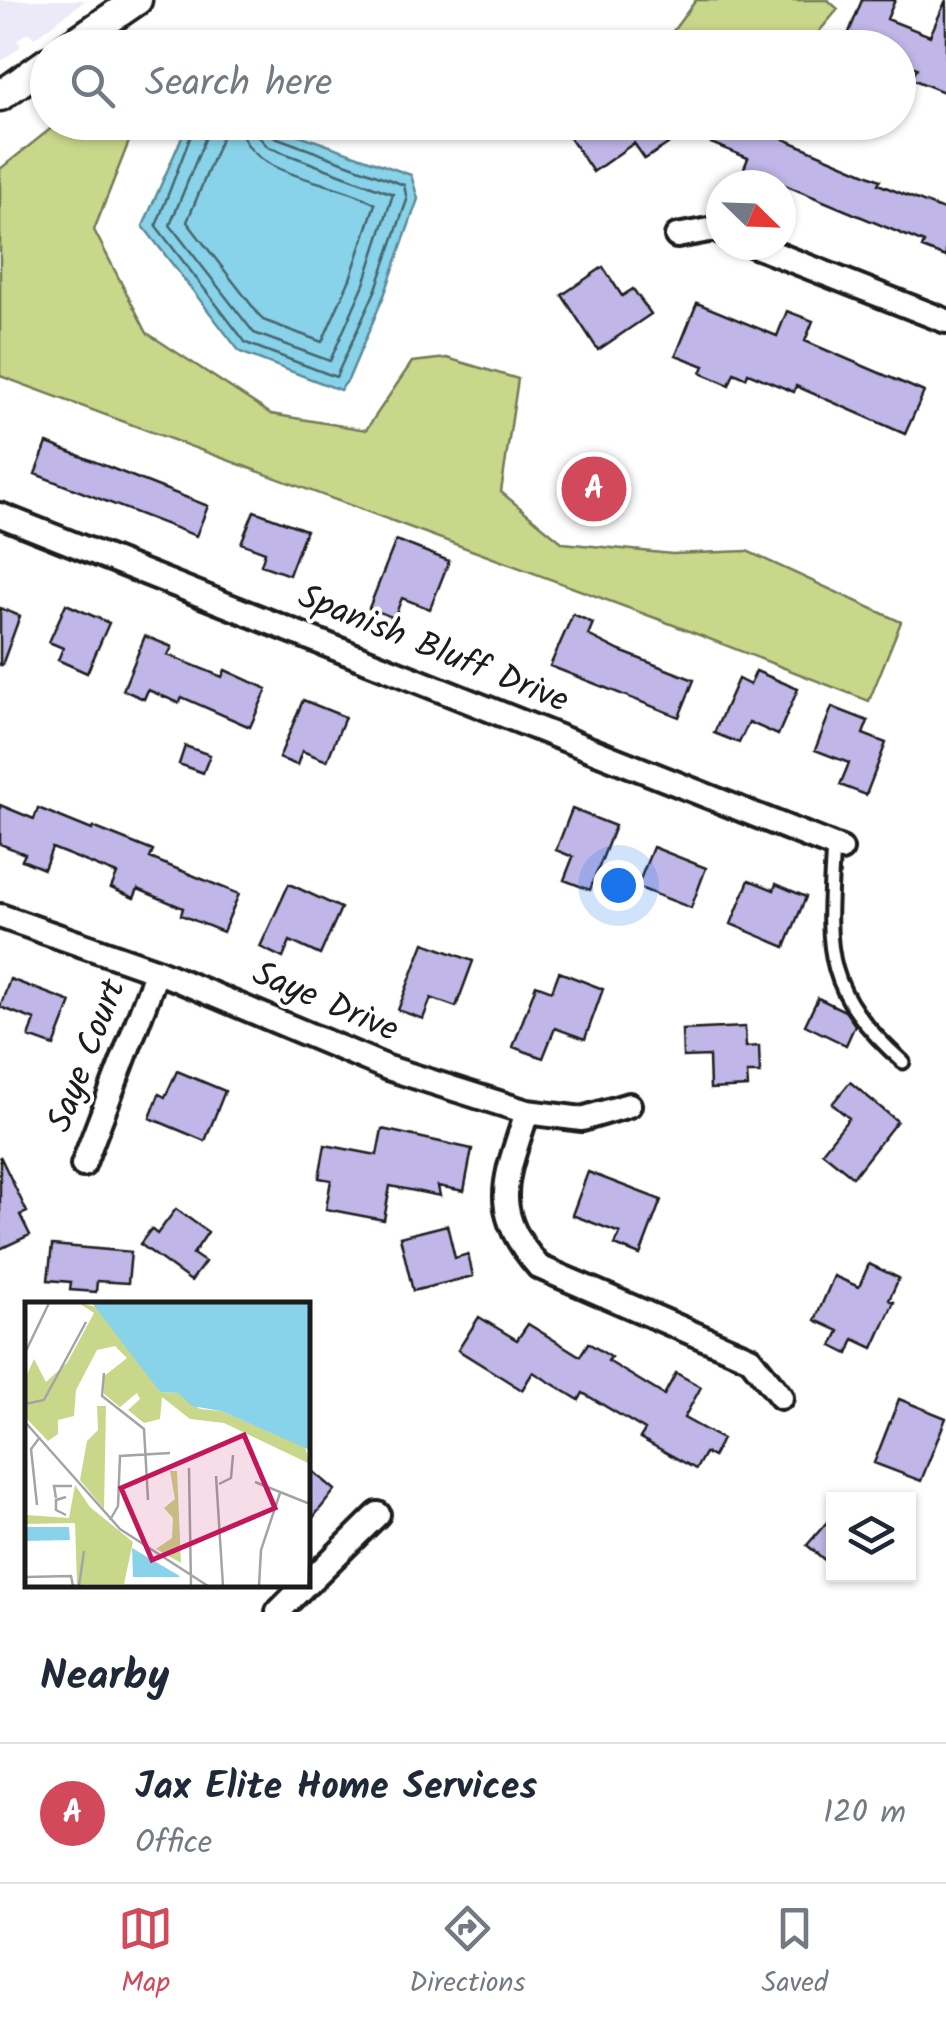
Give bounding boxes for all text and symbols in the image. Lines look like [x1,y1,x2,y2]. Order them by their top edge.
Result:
search box [30,30,916,140]
text: Search here [145,55,332,115]
icon: search [65,58,120,113]
north arrow [706,170,796,260]
pin: A [562,452,626,526]
street label: Spanish Bluff Drive [289,570,577,730]
your location [593,860,644,911]
street label: Saye Drive [243,947,407,1059]
street label: Saye Court [33,971,143,1141]
inset map [25,1302,310,1587]
map controls [826,1492,916,1582]
button: layers [826,1492,916,1582]
text: Nearby [40,1644,169,1711]
text: Jax Elite Home Services [135,1758,537,1818]
text: A [62,1788,83,1839]
text: 120 m [823,1788,906,1839]
text: Office [135,1818,212,1869]
tab: Map [118,1901,173,2006]
tab: Directions [409,1901,525,2006]
tab: Saved [762,1901,828,2006]

